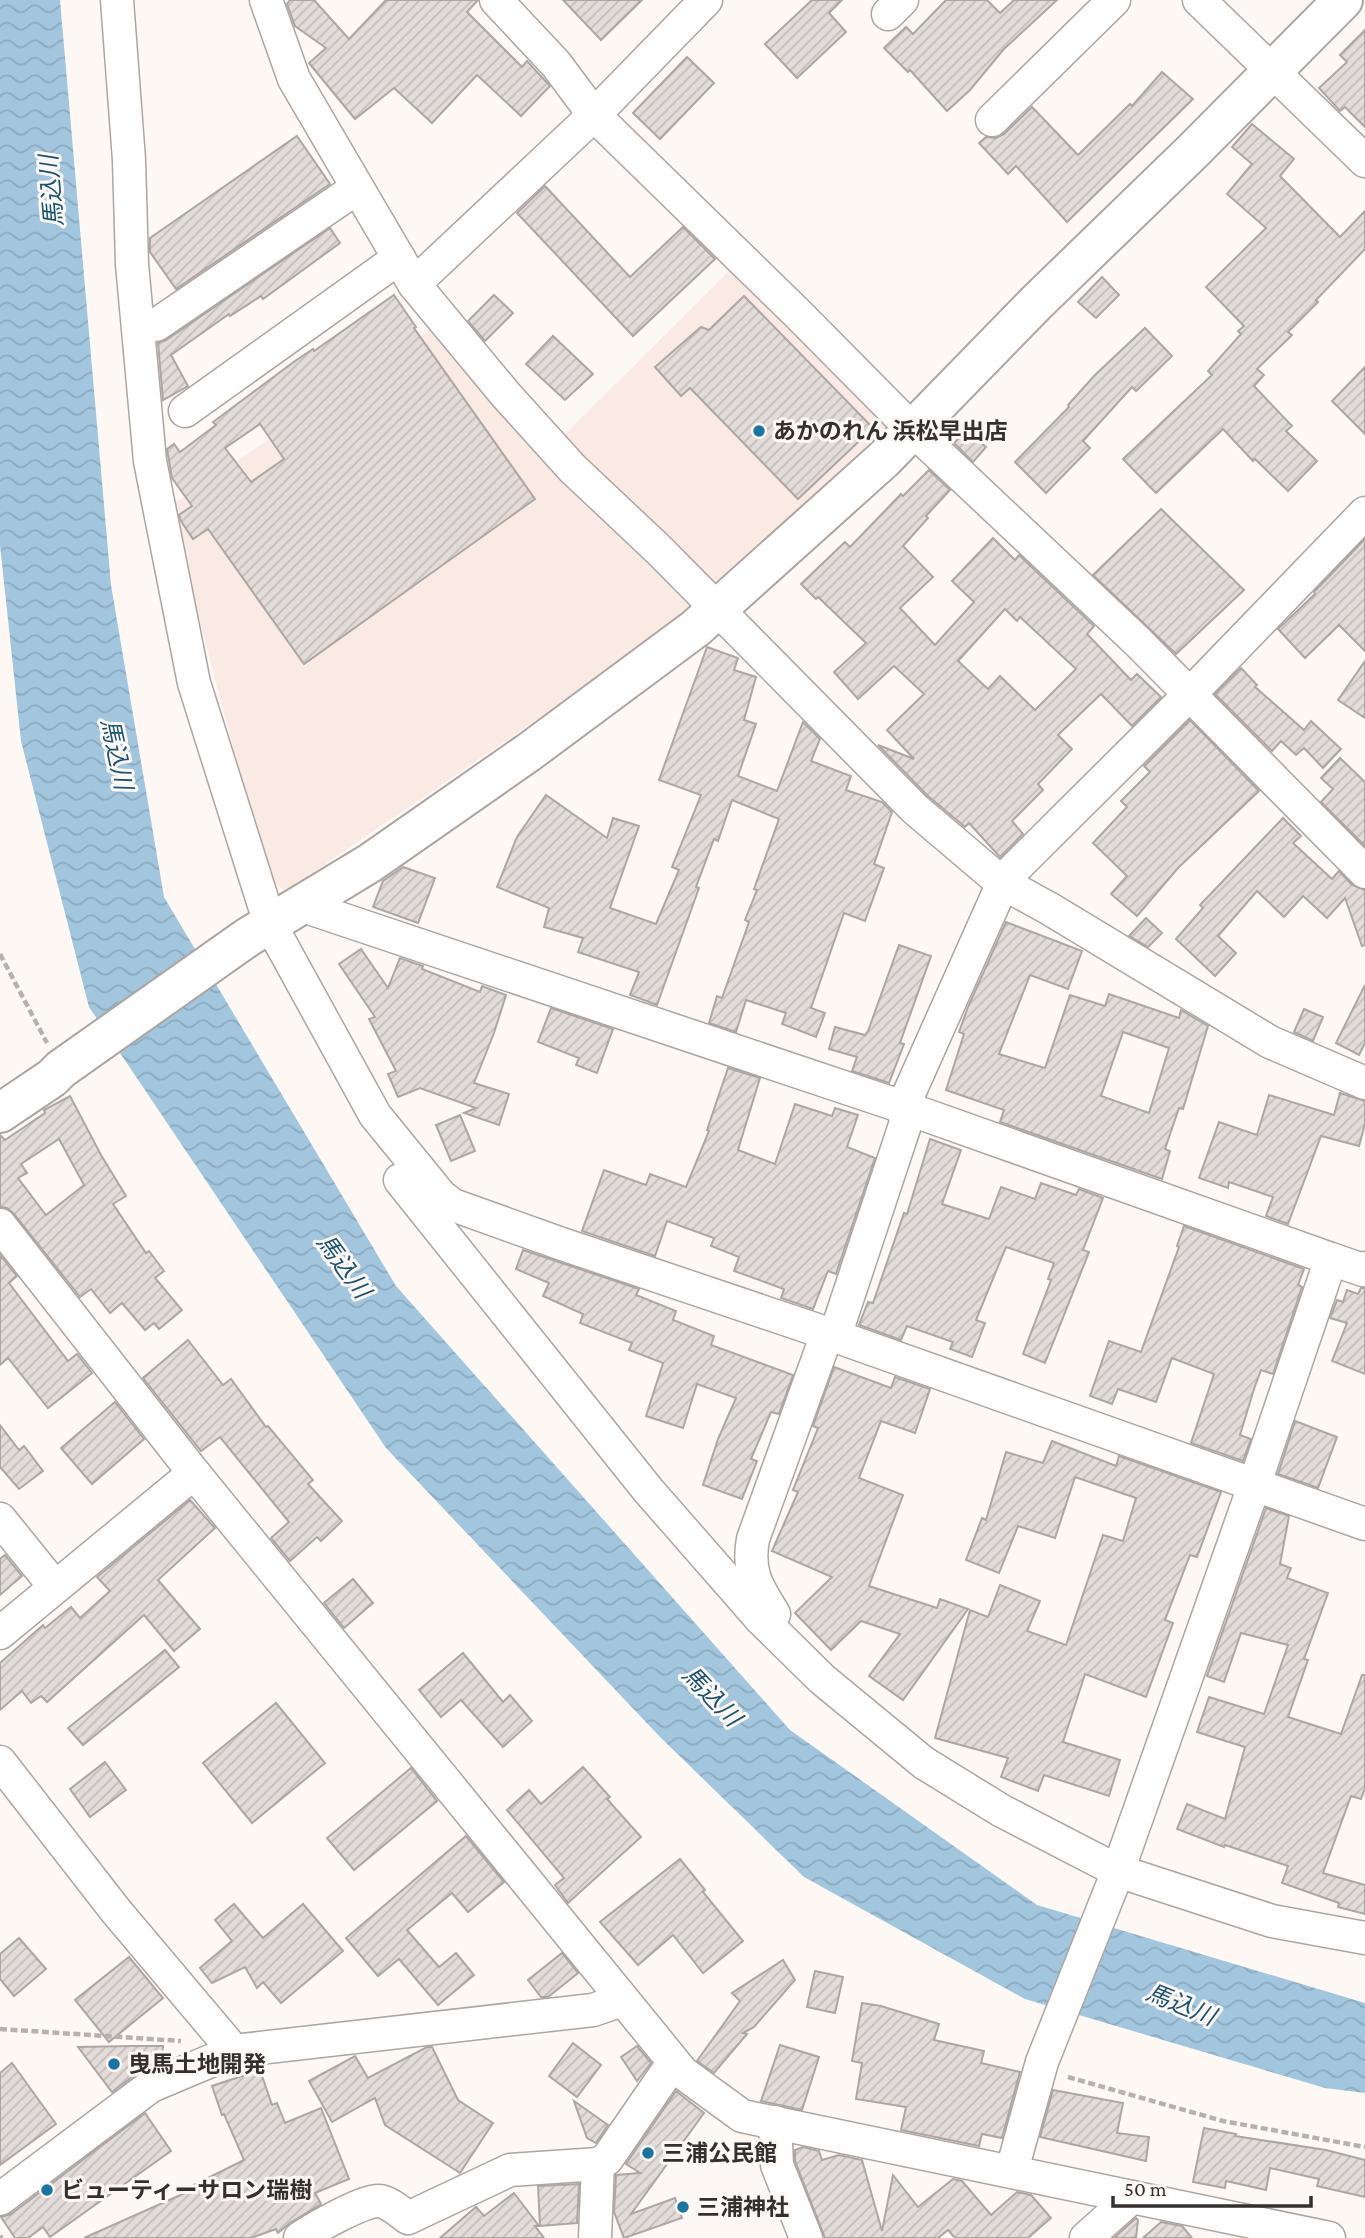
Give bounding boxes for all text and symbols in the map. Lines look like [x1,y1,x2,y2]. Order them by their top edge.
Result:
water label: 馬込川 [34,151,68,228]
place label: あかのれん 浜松早出店 [773,418,1007,444]
marker: あかのれん 浜松早出店 [751,423,767,439]
water label: 馬込川 [96,716,138,795]
water label: 馬込川 [312,1229,378,1305]
water label: 馬込川 [677,1661,749,1733]
water label: 馬込川 [1143,1978,1222,2031]
place label: 曳馬土地開発 [128,2051,266,2077]
marker: 曳馬土地開発 [106,2056,122,2072]
place label: 三浦公民館 [662,2140,777,2166]
marker: 三浦公民館 [640,2145,656,2161]
scale bar [1113,2164,1311,2208]
place label: ビューティーサロン瑞樹 [61,2177,312,2203]
text: 50 m [1124,2177,1167,2201]
marker: ビューティーサロン瑞樹 [39,2182,55,2198]
place label: 三浦神社 [697,2194,789,2220]
marker: 三浦神社 [675,2199,691,2215]

